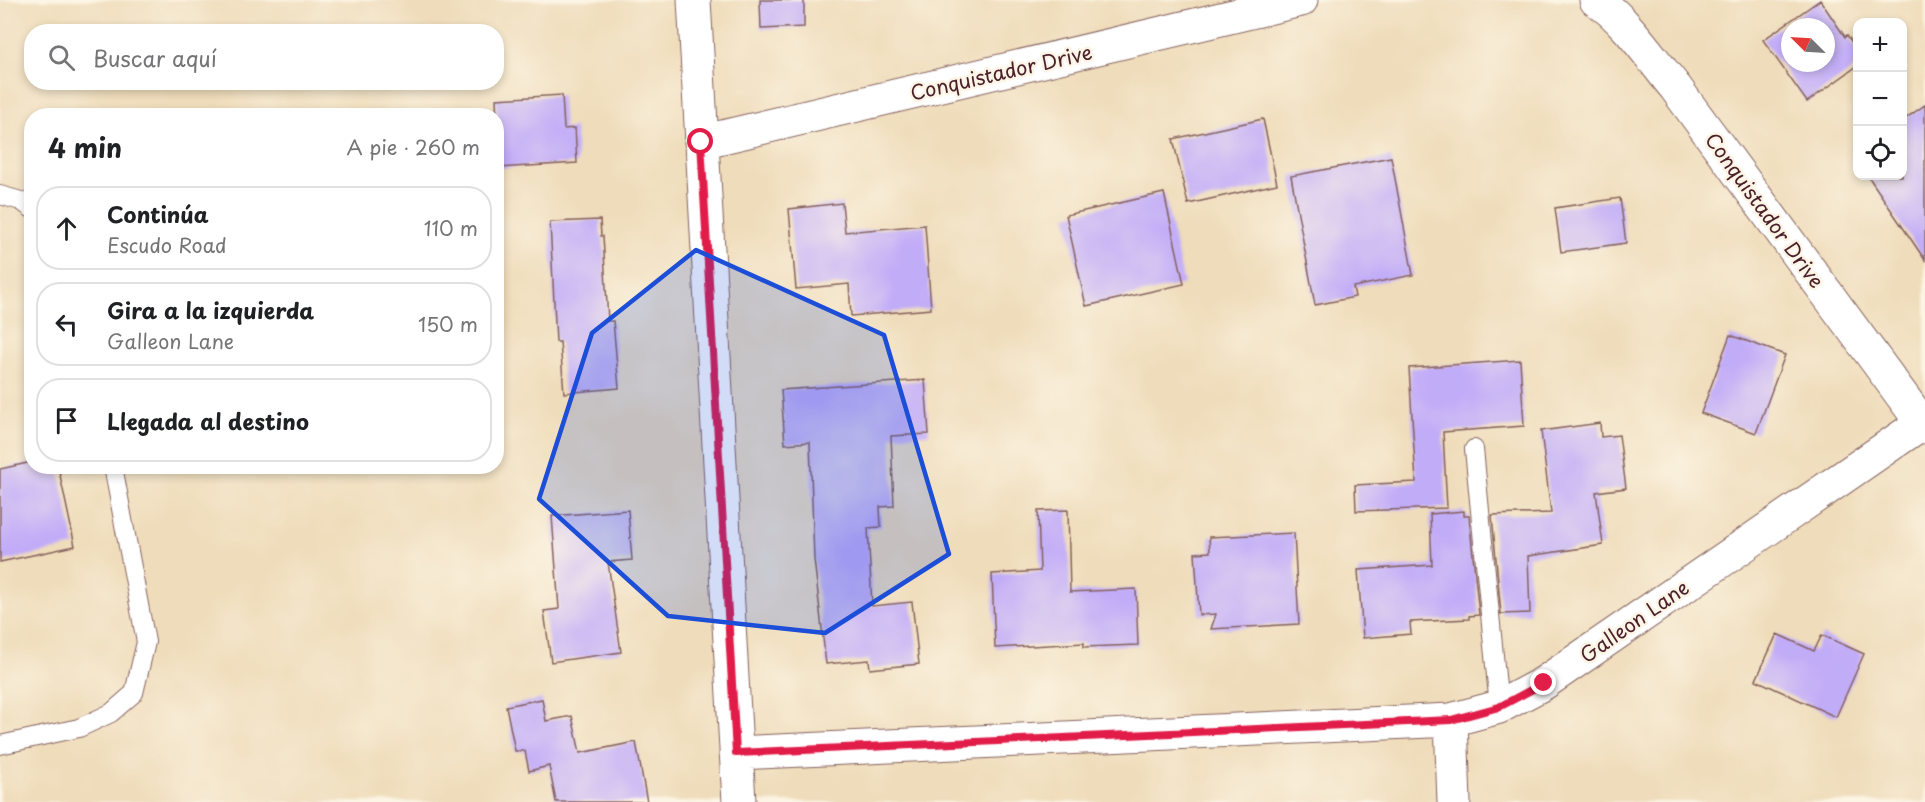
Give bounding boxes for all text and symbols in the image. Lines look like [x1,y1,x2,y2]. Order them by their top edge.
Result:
north arrow [1781,18,1835,72]
map controls [1853,18,1907,180]
button: + [1853,18,1907,72]
search box [24,24,504,90]
street label: Conquistador Drive [907,36,1095,108]
icon: search [45,41,78,74]
text: Buscar aquí [93,41,217,74]
button: − [1853,72,1907,126]
street label: Conquistador Drive [1698,126,1832,294]
button: locate [1853,126,1907,180]
text: 4 min [48,128,122,167]
route start [687,128,713,154]
text: A pie · 260 m [346,132,480,162]
text: Continúa [107,197,209,230]
icon: ahead [50,212,83,245]
text: 110 m [424,213,478,243]
text: Escudo Road [107,230,227,260]
text: Gira a la izquierda [107,293,314,326]
icon: left [50,308,83,341]
text: 150 m [418,309,478,339]
text: Galleon Lane [107,326,234,356]
icon: arrive [50,404,83,437]
text: Llegada al destino [107,404,309,437]
street label: Galleon Lane [1573,572,1695,670]
route end [1530,669,1556,695]

